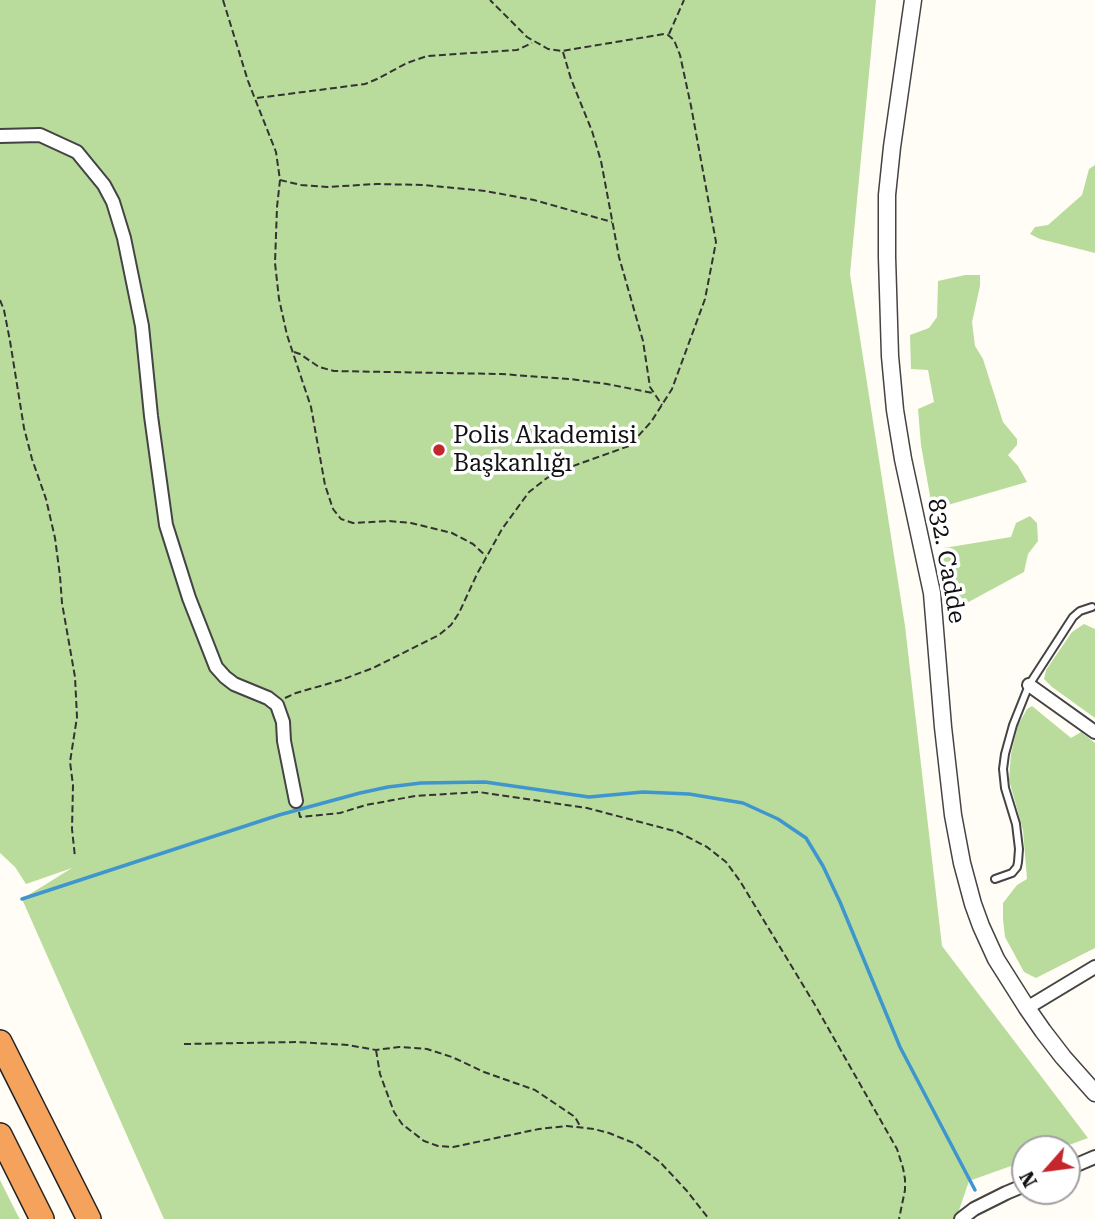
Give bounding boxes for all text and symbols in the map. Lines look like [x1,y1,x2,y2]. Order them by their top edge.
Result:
place label: Polis Akademisi Başkanlığı [453,422,637,478]
marker: Polis Akademisi Başkanlığı [431,442,447,458]
street label: 832. Cadde [921,496,971,626]
north arrow [1011,1135,1081,1205]
text: N [1015,1167,1042,1191]

